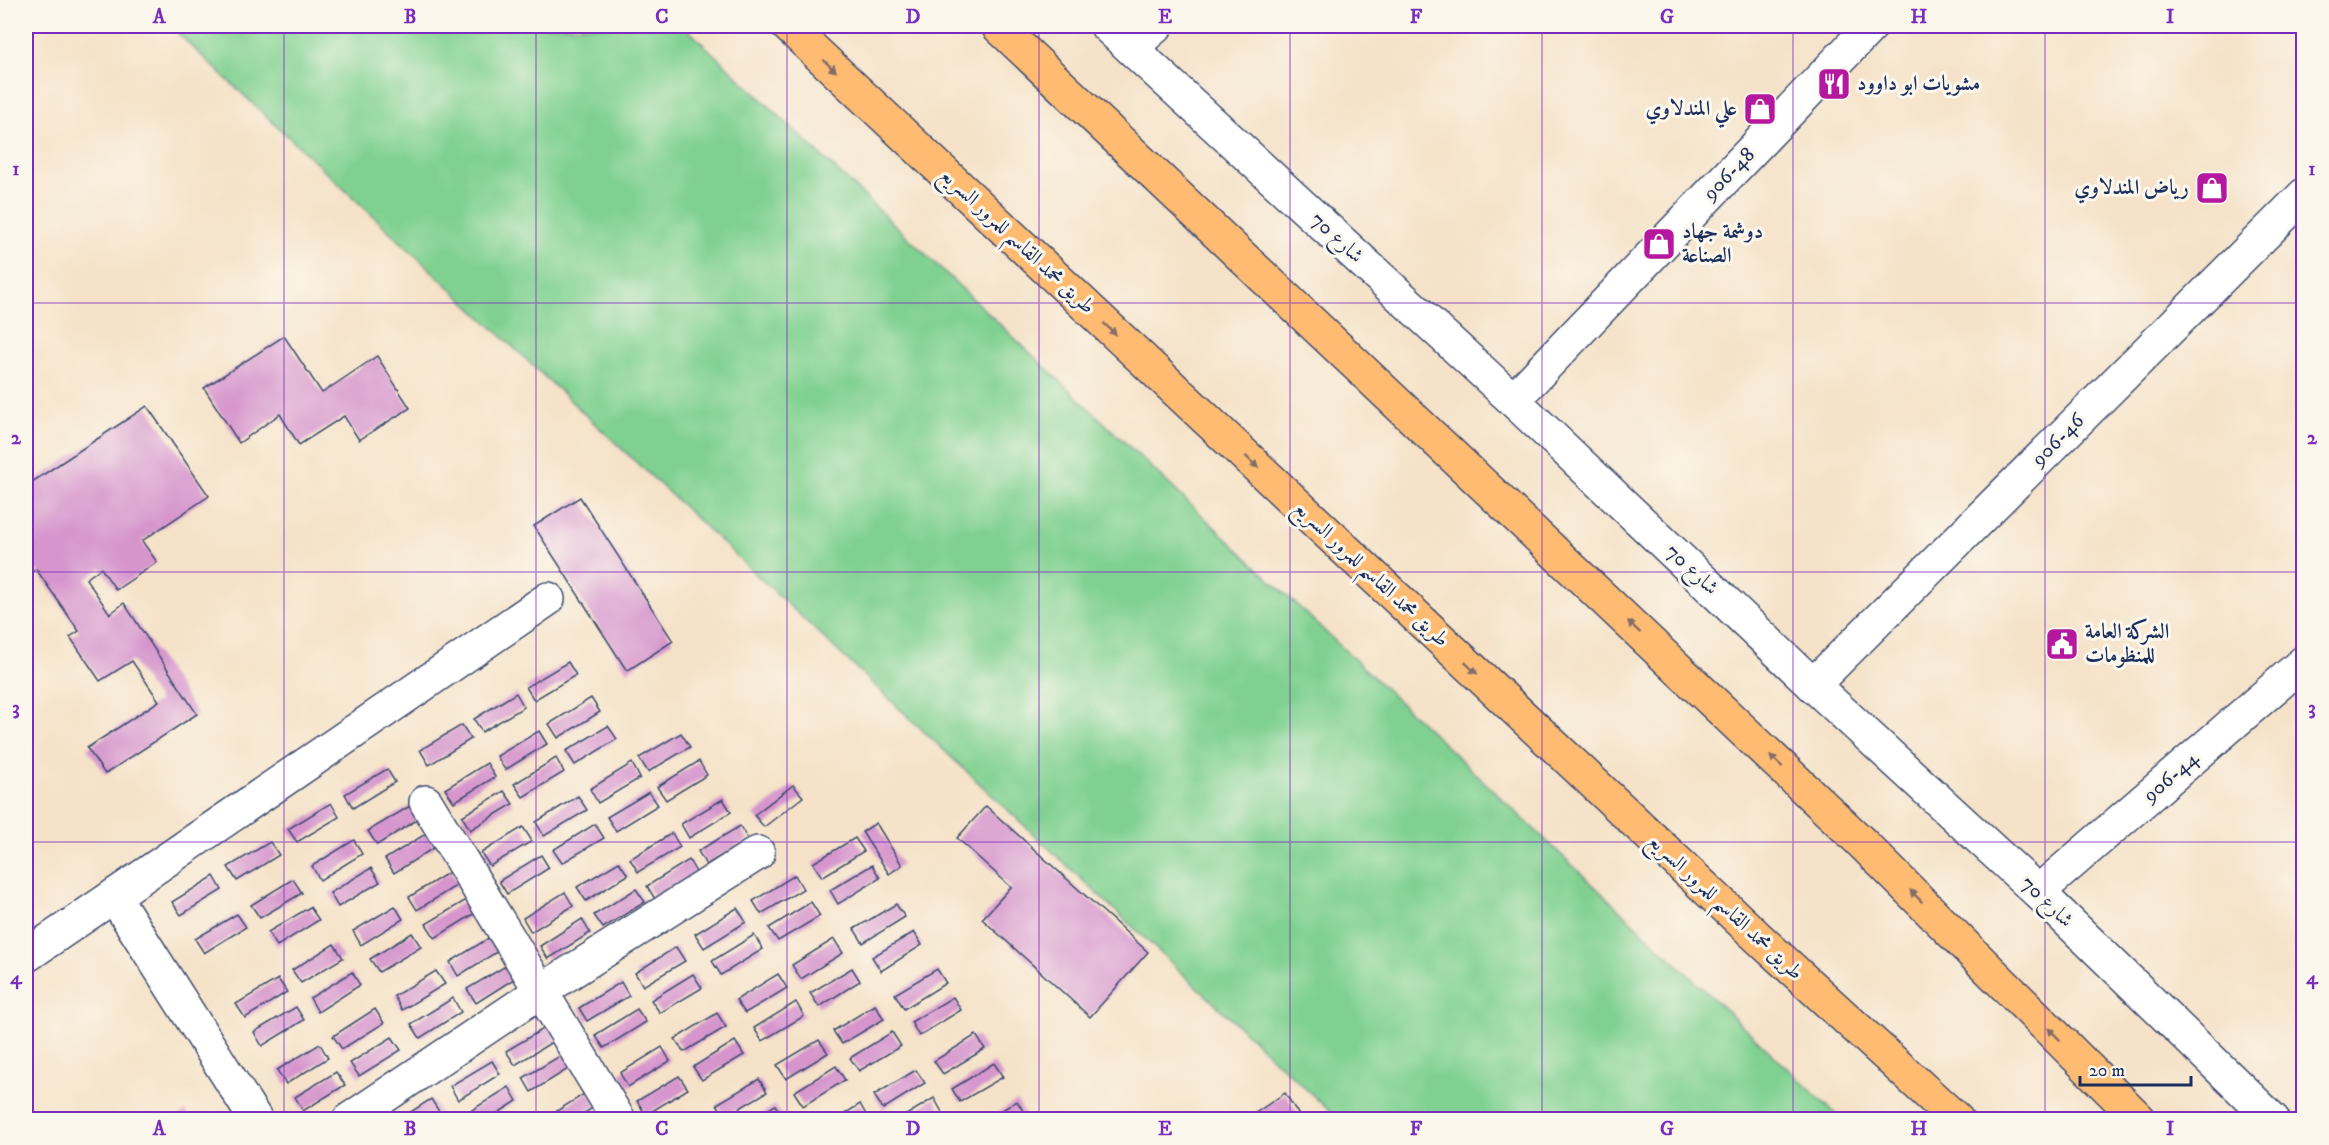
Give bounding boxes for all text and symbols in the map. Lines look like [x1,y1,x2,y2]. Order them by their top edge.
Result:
text: A [152,5,167,30]
text: B [404,5,416,30]
text: C [655,5,669,30]
text: D [906,5,921,30]
text: E [1158,5,1172,30]
text: F [1410,5,1423,30]
text: G [1660,5,1674,30]
text: H [1911,5,1928,30]
text: I [2166,5,2174,30]
one-way arrow [823,58,837,72]
restaurant icon: مشويات ابو داوود [1816,66,1852,102]
place label: مشويات ابو داوود [1857,71,1980,97]
shop icon: علي المندلاوي [1742,91,1778,127]
place label: علي المندلاوي [1645,96,1737,128]
street label: 906-48 [1697,142,1761,207]
text: 1 [12,157,20,182]
text: 1 [2308,157,2316,182]
street label: طريق محمد القاسم للمرور السريع [929,162,1100,325]
shop icon: رياض المندلاوي [2194,170,2230,206]
place label: رياض المندلاوي [2074,175,2189,204]
street label: شارع 70 [1302,207,1369,272]
place label: دوشمة جهاد الصناعة [1682,219,1763,269]
shop icon: دوشمة جهاد الصناعة [1641,226,1677,262]
one-way arrow [1103,321,1117,335]
street label: 906-46 [2025,407,2091,473]
text: 2 [11,426,22,451]
text: 2 [2307,426,2318,451]
one-way arrow [1244,455,1259,468]
street label: طريق محمد القاسم للمرور السريع [1283,495,1454,658]
street label: شارع 70 [1657,539,1724,604]
place label: الشركة العامة للمنظومات [2085,618,2169,669]
one-way arrow [1627,621,1642,634]
public building icon: الشركة العامة للمنظومات [2044,626,2080,662]
one-way arrow [1463,660,1477,674]
text: 3 [12,696,20,721]
text: 3 [2308,696,2316,721]
street label: 906-44 [2137,745,2205,809]
one-way arrow [1768,754,1783,768]
street label: طريق محمد القاسم للمرور السريع [1637,828,1808,991]
street label: شارع 70 [2012,871,2079,936]
one-way arrow [1909,890,1923,904]
text: 4 [10,966,23,991]
text: 4 [2306,966,2319,991]
one-way arrow [2048,1027,2062,1041]
scale bar [2080,1049,2191,1087]
text: 20 m [2089,1060,2125,1082]
text: A [152,1117,167,1142]
text: B [404,1117,416,1142]
text: C [655,1117,669,1142]
text: D [906,1117,921,1142]
text: E [1158,1117,1172,1142]
text: F [1410,1117,1423,1142]
text: G [1660,1117,1674,1142]
text: H [1911,1117,1928,1142]
text: I [2166,1117,2174,1142]

